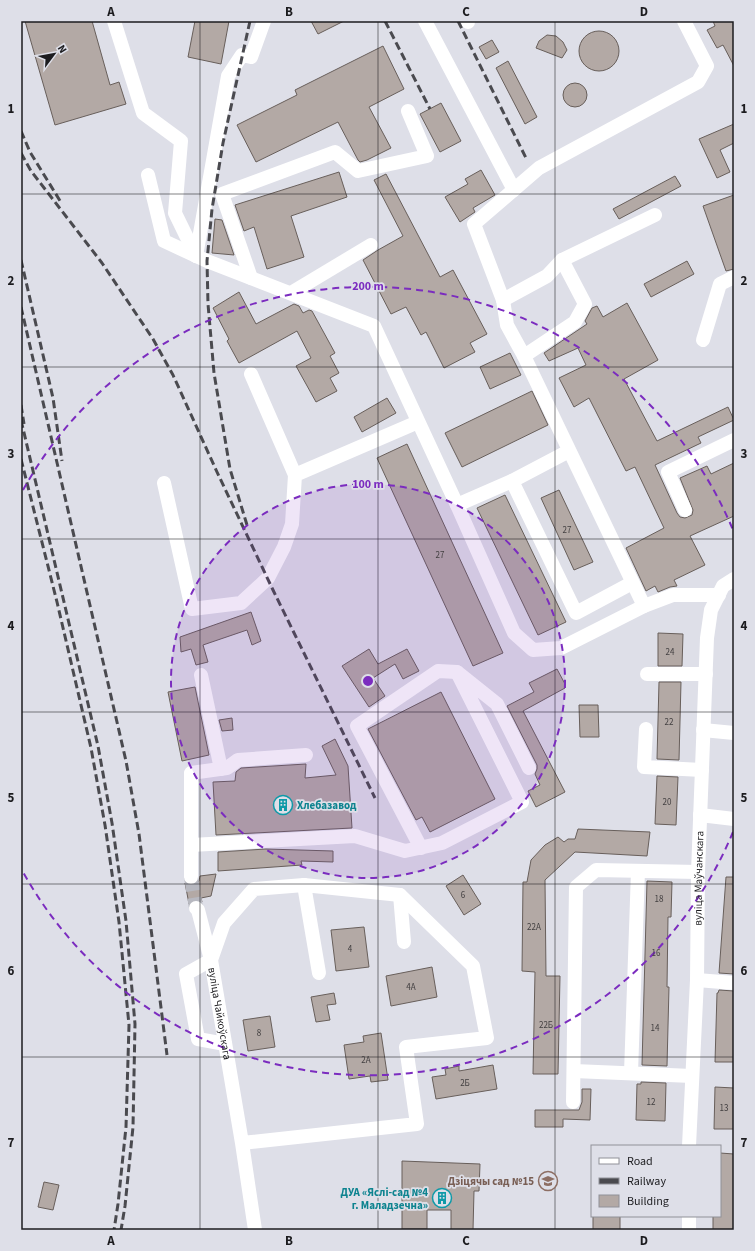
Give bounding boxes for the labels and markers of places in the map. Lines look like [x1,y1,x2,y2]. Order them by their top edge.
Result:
centre of rings [361,674,375,688]
building icon: Хлебазавод [272,794,294,816]
place label: Хлебазавод [297,798,357,813]
school or university icon: Дзіцячы сад №15 [537,1170,559,1192]
place label: Дзіцячы сад №15 [448,1174,534,1189]
place label: ДУА «Яслі-сад №4 г. Маладзечна» [341,1185,428,1213]
building icon: ДУА «Яслі-сад №4 г. Маладзечна» [431,1187,453,1209]

